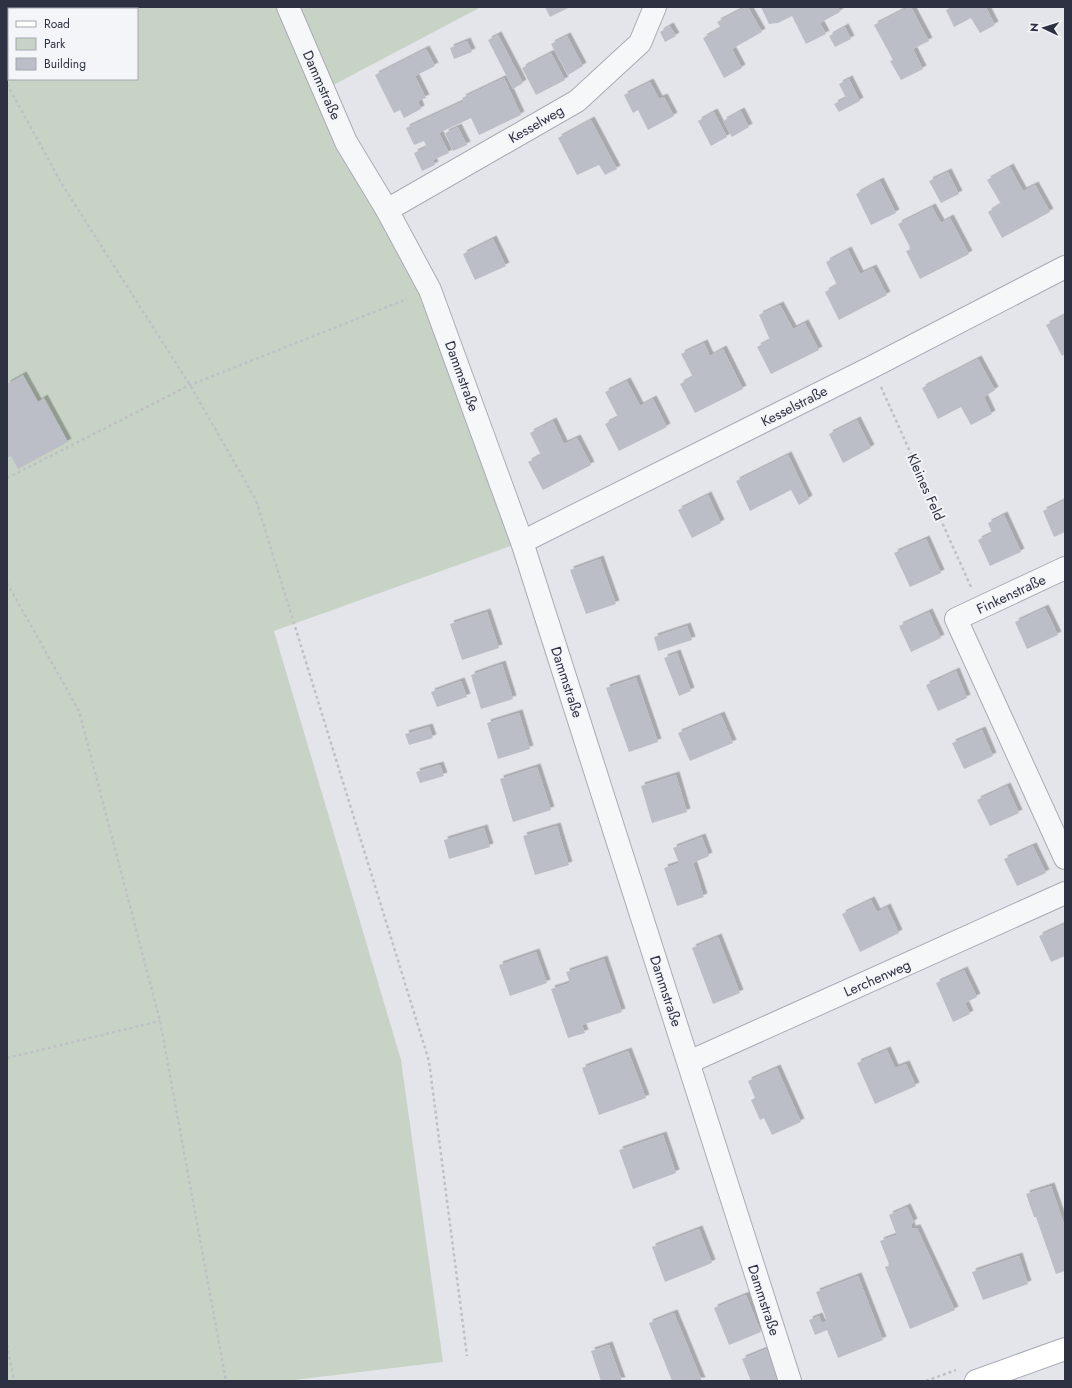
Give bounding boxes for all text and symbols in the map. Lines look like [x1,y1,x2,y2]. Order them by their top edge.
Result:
legend [8,8,138,80]
north arrow [1024,8,1064,48]
text: Road [44,15,70,33]
text: N [1026,22,1042,32]
text: Park [44,35,66,53]
street label: Dammstraße [298,47,346,123]
text: Building [44,55,86,73]
street label: Kesselweg [505,100,567,148]
street label: Dammstraße [440,338,484,414]
street label: Kesselstraße [757,381,831,431]
street label: Kleines Feld [902,450,950,524]
street label: Finkenstraße [973,569,1049,619]
street label: Dammstraße [546,644,588,720]
street label: Dammstraße [645,953,687,1029]
street label: Lerchenweg [840,954,914,1002]
street label: Dammstraße [743,1262,785,1338]

